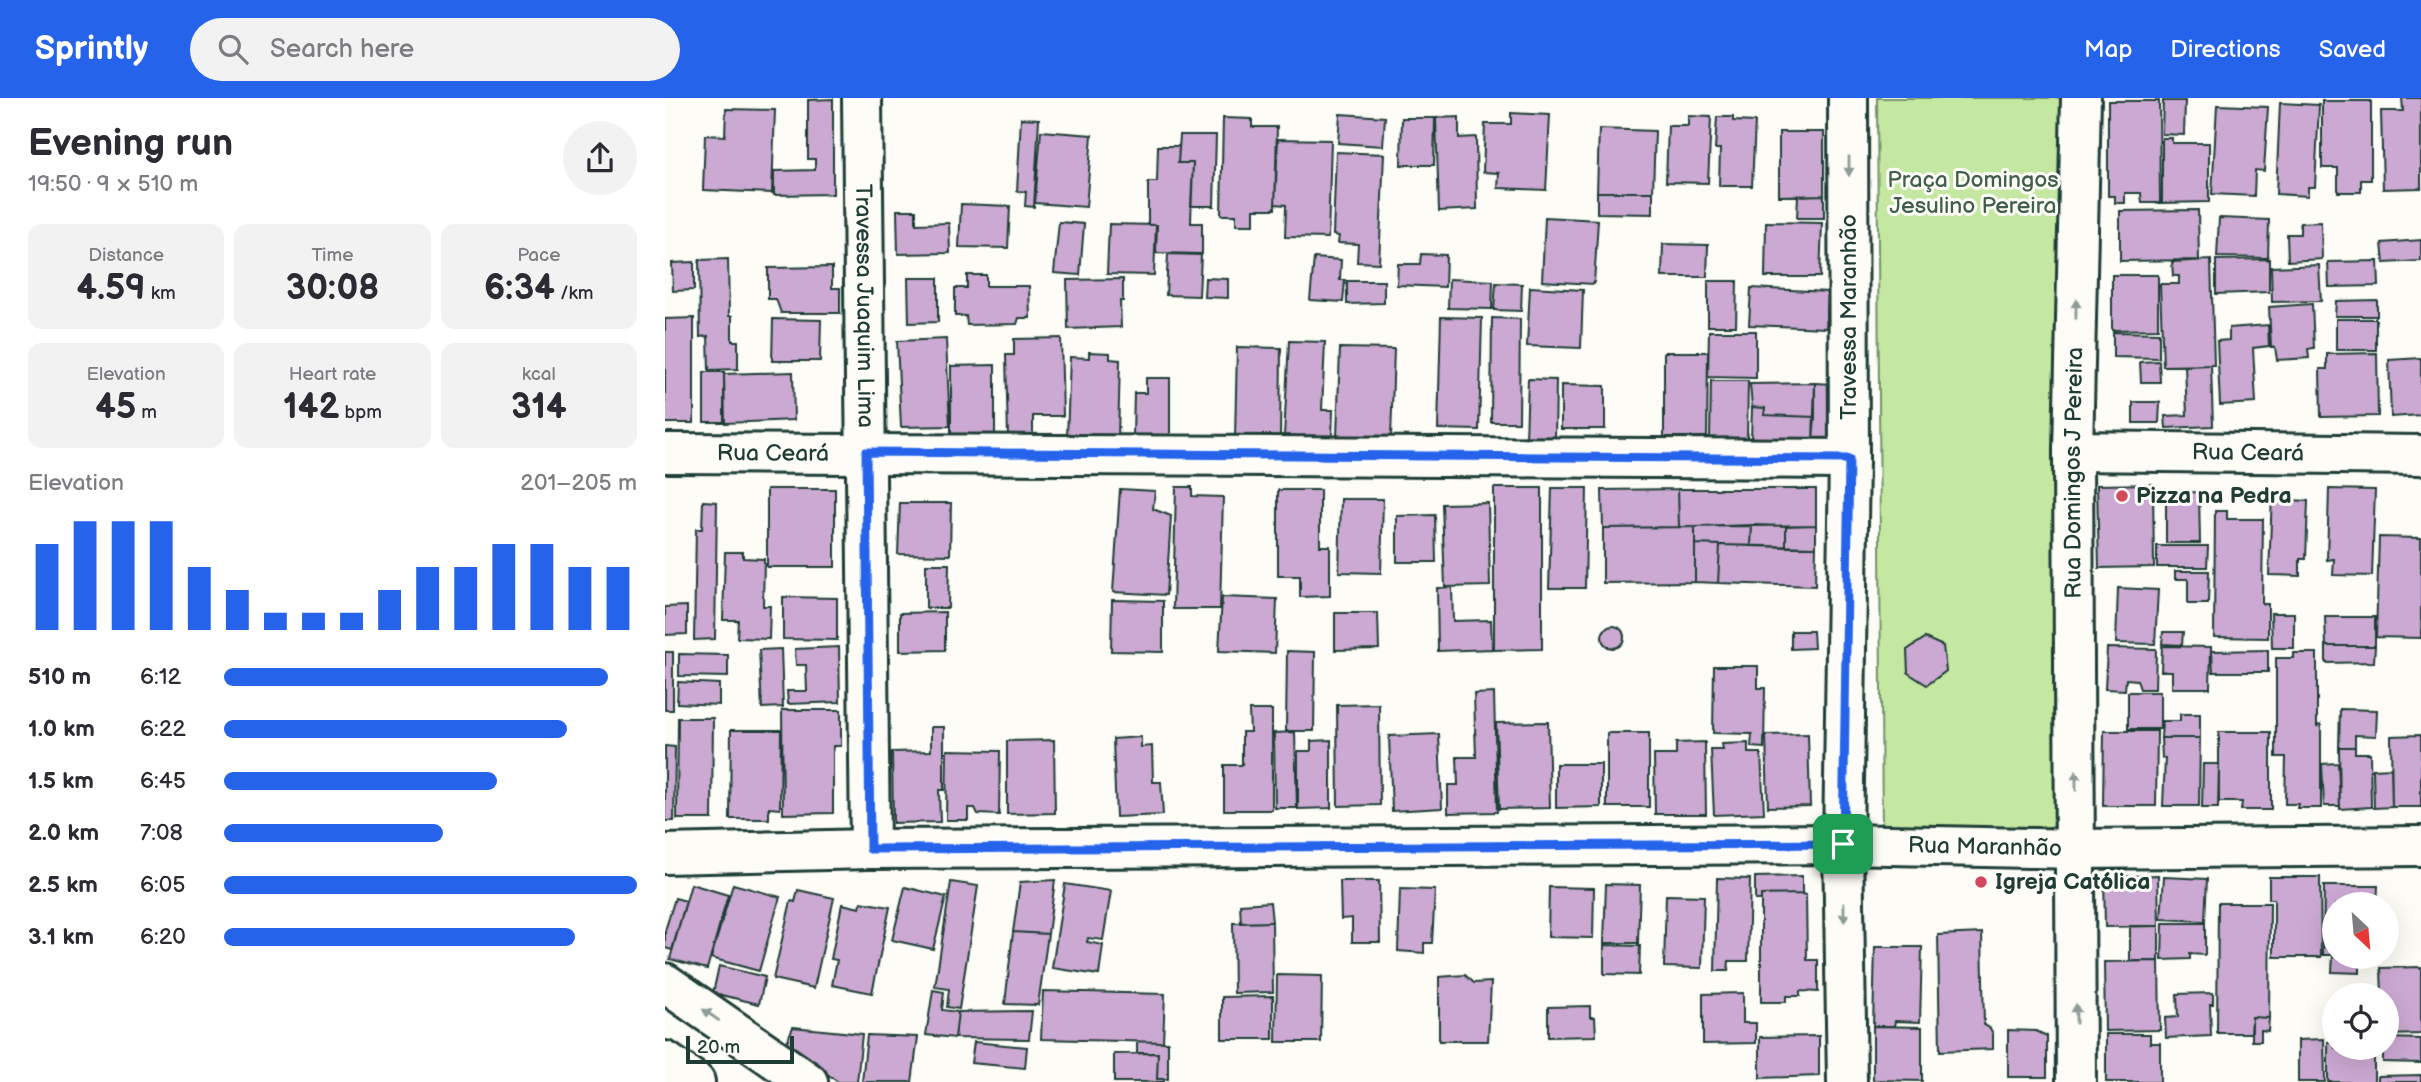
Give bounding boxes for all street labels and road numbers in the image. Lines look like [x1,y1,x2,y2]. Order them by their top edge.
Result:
street label: Travessa Juaquim Lima [849,184,880,428]
street label: Travessa Maranhão [1835,214,1863,420]
street label: Rua Domingos J Pereira [2059,347,2089,599]
street label: Rua Ceará [2192,438,2304,468]
street label: Rua Ceará [717,439,829,468]
street label: Rua Maranhão [1908,831,2062,863]

